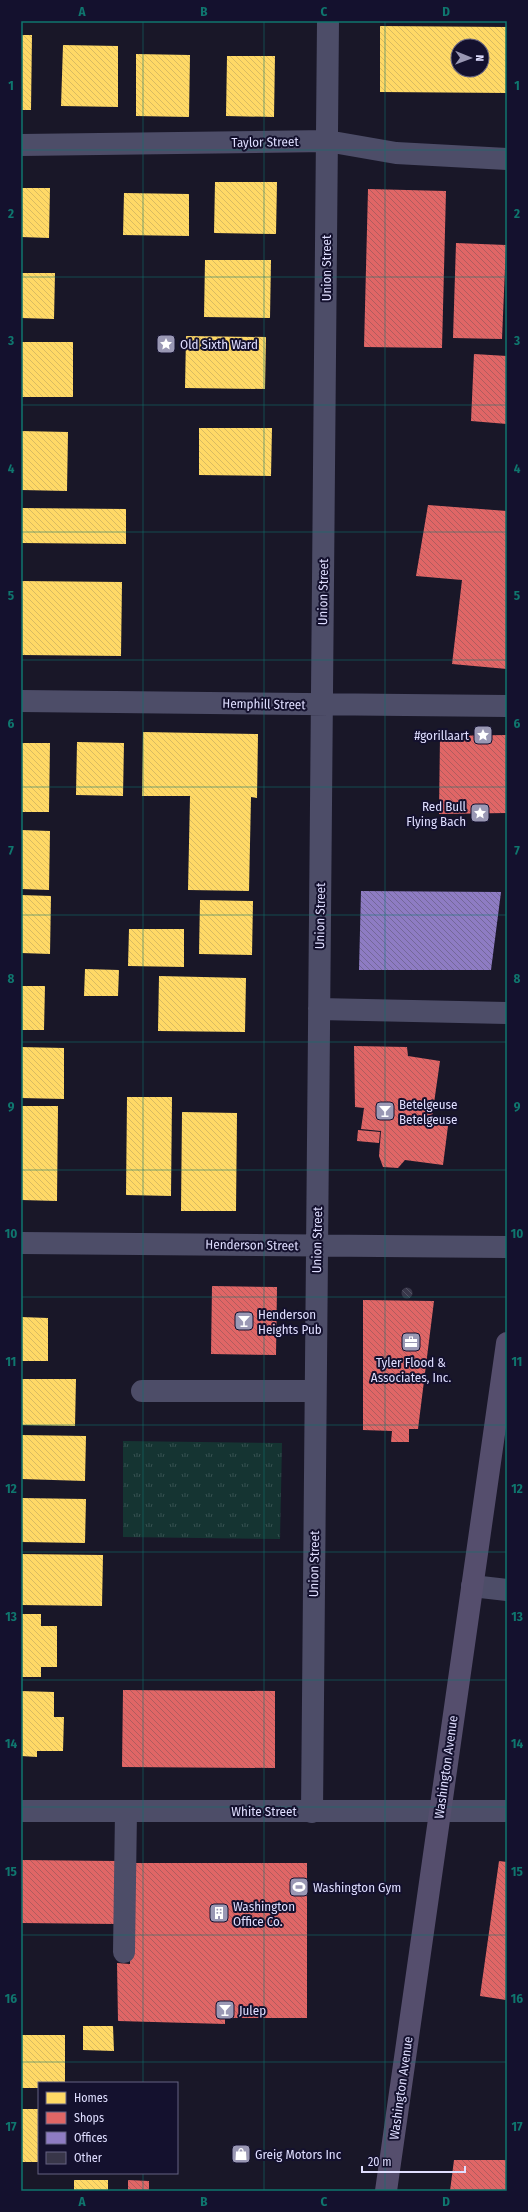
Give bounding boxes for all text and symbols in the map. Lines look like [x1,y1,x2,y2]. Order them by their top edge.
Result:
text: A [77,4,86,19]
text: B [200,4,208,19]
text: C [321,4,328,19]
text: D [442,4,450,19]
north arrow [450,38,490,78]
text: N [473,55,486,62]
text: 1 [8,78,14,93]
text: 1 [514,78,520,93]
street label: Taylor Street [231,134,299,150]
text: 2 [7,206,14,221]
text: 2 [513,206,520,221]
street label: Union Street [319,234,334,301]
text: 3 [7,333,14,348]
place icon: Old Sixth Ward [155,333,177,355]
text: 3 [513,333,520,348]
place label: Old Sixth Ward [180,337,258,352]
text: 4 [8,461,15,476]
text: 4 [514,461,521,476]
street label: Union Street [315,558,331,625]
text: 5 [8,588,14,603]
text: 5 [514,588,520,603]
street label: Hemphill Street [222,696,306,712]
text: 6 [8,716,15,731]
text: 6 [514,716,521,731]
place icon: #gorillaart [472,724,494,746]
place label: #gorillaart [414,728,470,743]
place label: Red Bull Flying Bach [406,799,467,829]
place icon: Red Bull Flying Bach [469,802,491,824]
text: 7 [8,843,14,858]
text: 7 [514,843,520,858]
street label: Union Street [312,882,328,949]
text: 8 [8,971,15,986]
text: 8 [514,971,521,986]
place label: Betelgeuse Betelgeuse [399,1097,458,1127]
text: 9 [8,1099,15,1114]
text: 9 [514,1099,521,1114]
bar icon: Betelgeuse Betelgeuse [374,1100,396,1122]
street label: Union Street [309,1206,325,1273]
text: 10 [5,1226,17,1241]
text: 10 [511,1226,523,1241]
street label: Henderson Street [205,1237,299,1253]
place label: Henderson Heights Pub [258,1307,322,1337]
bar icon: Henderson Heights Pub [233,1310,255,1332]
office icon: Tyler Flood & Associates, Inc. [400,1331,422,1353]
text: 11 [6,1354,16,1369]
text: 11 [512,1354,522,1369]
place label: Tyler Flood & Associates, Inc. [371,1355,451,1385]
text: 12 [5,1481,17,1496]
text: 12 [511,1481,523,1496]
street label: Union Street [306,1530,322,1597]
text: 13 [5,1609,17,1624]
text: 13 [511,1609,523,1624]
street label: Washington Avenue [431,1714,461,1820]
text: 14 [5,1736,17,1751]
text: 14 [511,1736,523,1751]
street label: White Street [231,1804,297,1819]
text: 15 [5,1864,17,1879]
text: 15 [511,1864,523,1879]
sports icon: Washington Gym [288,1876,310,1898]
place label: Washington Gym [313,1880,401,1895]
place label: Washington Office Co. [233,1899,295,1929]
building icon: Washington Office Co. [208,1902,230,1924]
text: 16 [5,1991,17,2006]
text: 16 [511,1991,523,2006]
bar icon: Julep [214,1999,236,2021]
place label: Julep [239,2003,266,2018]
street label: Washington Avenue [386,2035,416,2141]
legend [38,2082,178,2174]
text: Homes [74,2091,108,2105]
text: Shops [74,2111,104,2125]
text: 17 [5,2119,17,2134]
text: 17 [511,2119,523,2134]
text: Offices [74,2131,107,2145]
shop icon: Greig Motors Inc [230,2143,252,2165]
place label: Greig Motors Inc [255,2147,342,2162]
scale bar [362,2148,465,2174]
text: Other [74,2151,103,2165]
text: 20 m [368,2155,392,2169]
text: A [77,2194,86,2209]
text: B [200,2194,208,2209]
text: C [321,2194,328,2209]
text: D [442,2194,450,2209]

